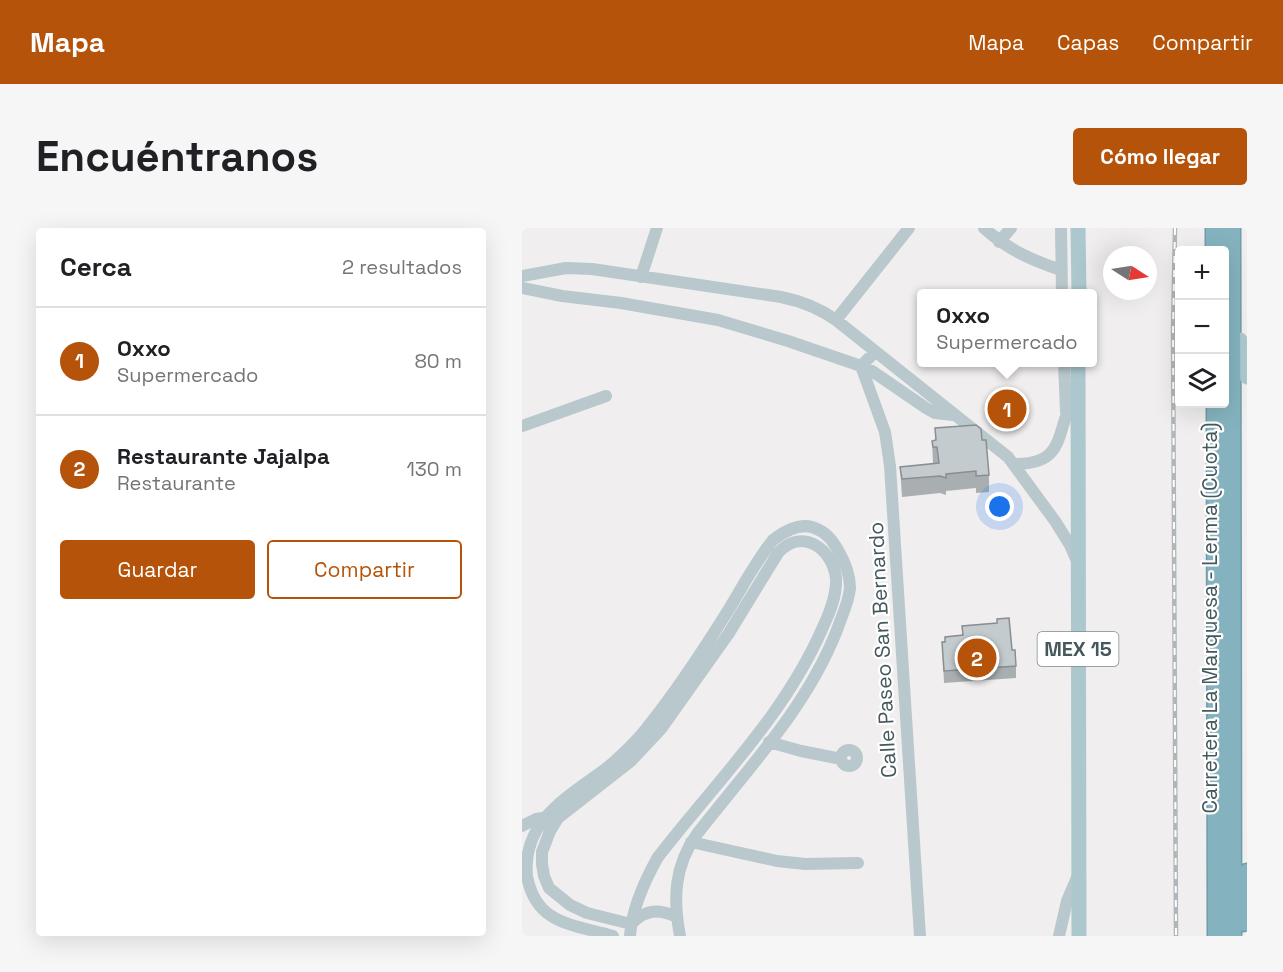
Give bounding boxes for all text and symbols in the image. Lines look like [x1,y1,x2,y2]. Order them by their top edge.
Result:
text: Mapa [30,24,105,60]
text: Mapa [968,29,1024,56]
text: Capas [1057,29,1119,56]
text: Compartir [1152,29,1253,56]
button: Cómo llegar [1073,128,1247,185]
text: Encuéntranos [36,130,318,183]
north arrow [1103,246,1157,300]
map controls [1175,246,1229,408]
button: + [1175,246,1229,300]
text: Cerca [60,250,132,284]
text: 2 resultados [342,254,462,280]
popup [917,289,1097,367]
button: − [1175,300,1229,354]
text: Oxxo [936,301,990,329]
text: Supermercado [936,329,1078,355]
text: Oxxo [117,334,171,362]
text: 1 [75,348,84,374]
text: 80 m [414,348,462,374]
button: layers [1175,354,1229,408]
text: Supermercado [117,362,258,388]
pin: 1 [988,386,1026,432]
street label: Carretera La Marquesa - Lerma (Cuota) [1196,423,1223,813]
text: Restaurante Jajalpa [117,442,330,470]
text: 2 [74,456,85,482]
text: 130 m [406,456,462,482]
text: Restaurante [117,470,236,496]
your location [985,492,1014,521]
street label: Calle Paseo San Bernardo [862,521,902,779]
button: Guardar [60,540,255,599]
button: Compartir [267,540,462,599]
road number: MEX 15 [1038,632,1118,666]
pin: 2 [958,636,996,680]

